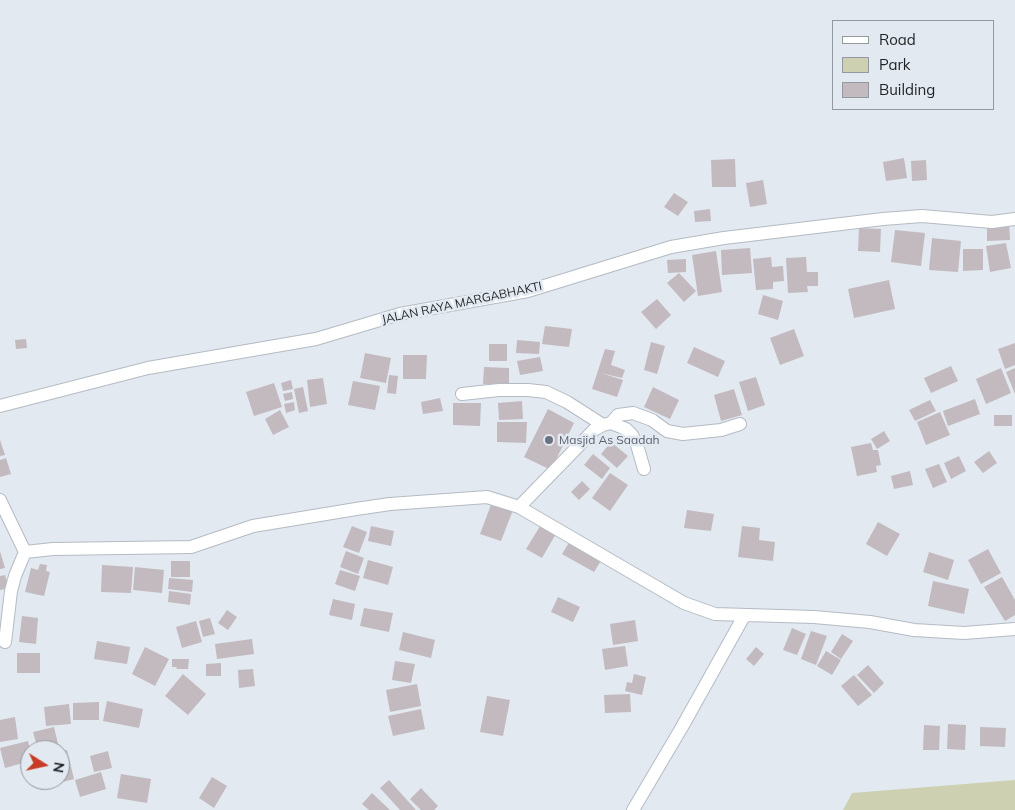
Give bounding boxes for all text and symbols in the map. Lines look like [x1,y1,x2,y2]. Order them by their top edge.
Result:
legend [832,20,995,110]
text: Road [879,30,916,49]
text: Park [879,55,911,74]
text: Building [879,80,935,99]
street label: JALAN RAYA MARGABHAKTI [381,279,543,327]
place label: Masjid As Saadah [559,433,660,447]
marker: Masjid As Saadah [543,434,555,446]
north arrow [20,740,70,790]
text: N [49,761,69,774]

